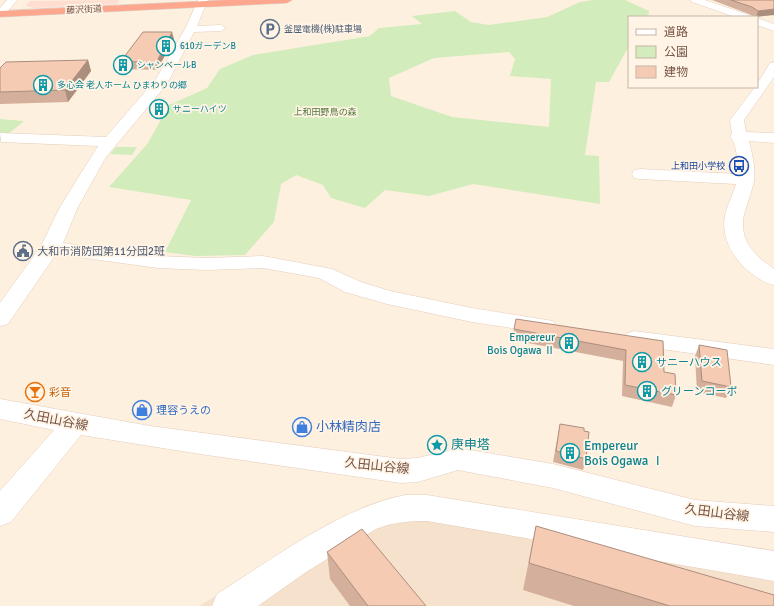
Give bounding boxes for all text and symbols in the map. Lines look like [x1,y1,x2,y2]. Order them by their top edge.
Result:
street label: 藤沢街道 [66,4,102,16]
legend [628,16,758,88]
parking icon: 釜屋電機(株)駐車場 [259,18,281,40]
place label: 釜屋電機(株)駐車場 [284,23,362,35]
text: 道路 [664,25,688,40]
building icon: 610ガーデンB [155,35,177,57]
place label: 610ガーデンB [180,41,236,52]
text: 公園 [664,45,688,60]
building icon: シャンベールB [112,54,134,76]
place label: シャンベールB [137,60,196,71]
text: 建物 [664,65,688,80]
building icon: 多心会 老人ホーム ひまわりの郷 [32,74,54,96]
place label: 多心会 老人ホーム ひまわりの郷 [57,80,187,91]
building icon: サニーハイツ [148,98,170,120]
place label: サニーハイツ [173,104,227,115]
park label: 上和田野鳥の森 [293,107,357,118]
bus stop icon: 上和田小学校 [728,155,750,177]
place label: 上和田小学校 [671,161,725,172]
public building icon: 大和市消防団第11分団2班 [12,240,34,262]
place label: 大和市消防団第11分団2班 [37,245,165,258]
place label: Empereur Bois Ogawa Ⅱ [487,331,555,357]
building icon: Empereur Bois Ogawa Ⅱ [558,332,580,354]
building icon: サニーハウス [631,351,653,373]
place label: サニーハウス [656,356,722,369]
building icon: グリーンコーポ [636,380,658,402]
bar icon: 彩音 [24,381,46,403]
place label: グリーンコーポ [661,385,737,398]
place label: 彩音 [49,386,71,399]
shop icon: 理容うえの [131,399,153,421]
place label: 理容うえの [156,404,211,417]
street label: 久田山谷線 [23,406,89,434]
shop icon: 小林精肉店 [291,416,313,438]
place label: 小林精肉店 [316,419,381,435]
place icon: 庚申塔 [426,434,448,456]
place label: 庚申塔 [451,437,490,453]
place label: Empereur Bois Ogawa Ⅰ [584,438,664,469]
building icon: Empereur Bois Ogawa Ⅰ [559,442,581,464]
street label: 久田山谷線 [344,455,410,477]
street label: 久田山谷線 [684,501,750,525]

